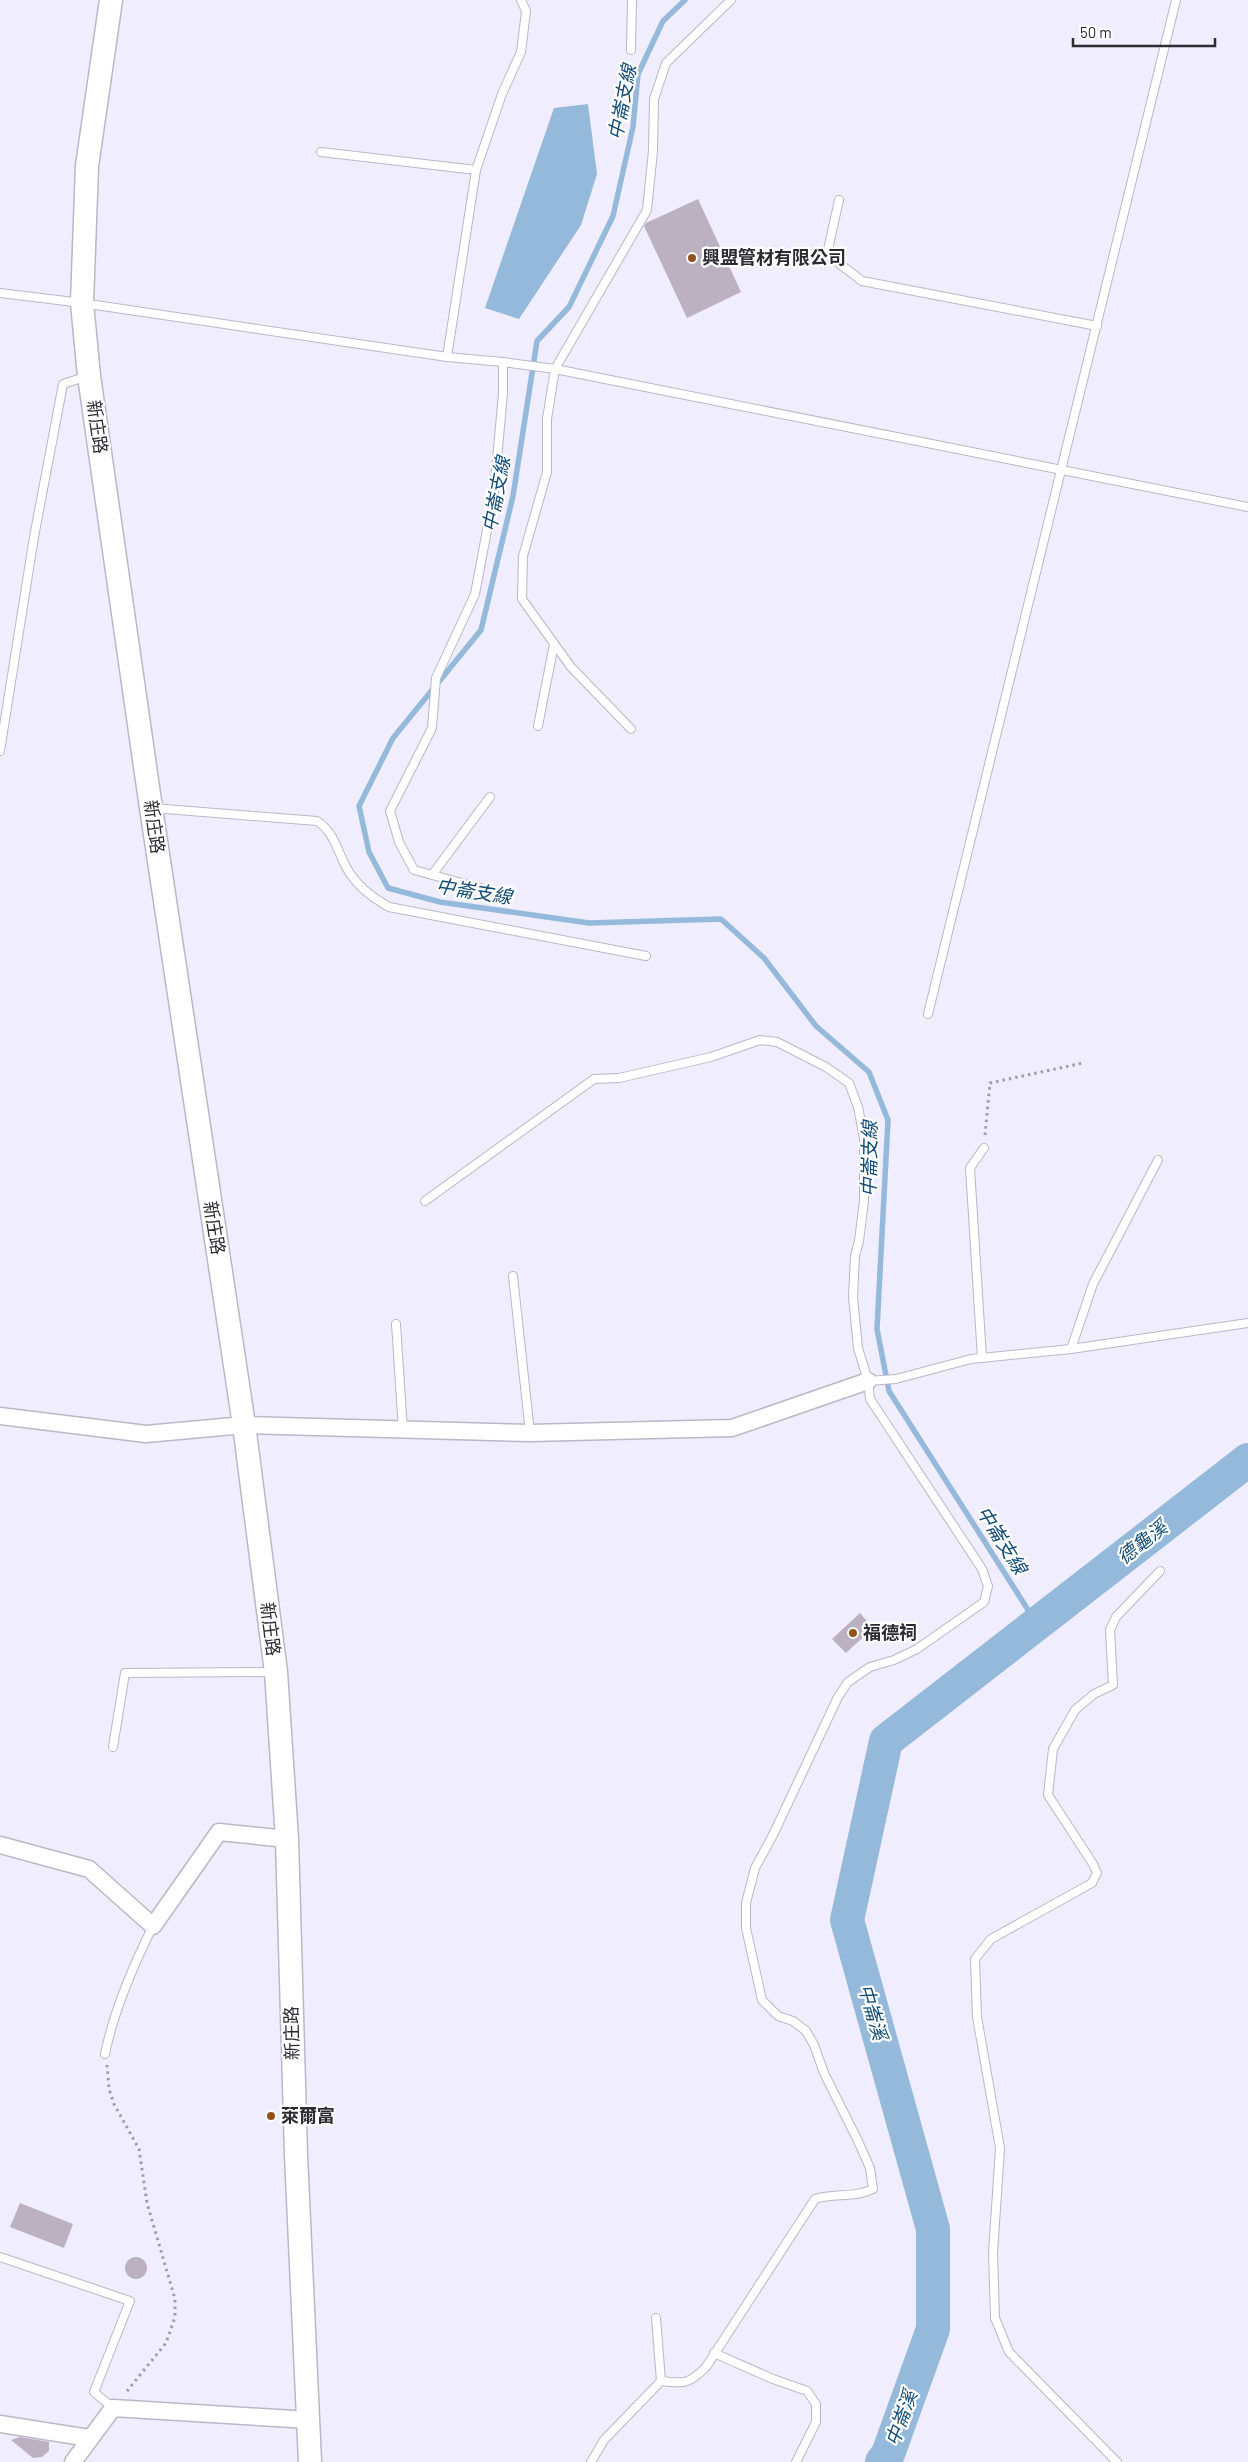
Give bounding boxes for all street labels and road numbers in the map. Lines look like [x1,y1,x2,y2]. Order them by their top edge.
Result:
street label: 新庄路 [83,399,113,455]
street label: 新庄路 [140,799,170,855]
street label: 新庄路 [200,1199,230,1256]
street label: 新庄路 [257,1601,285,1657]
street label: 新庄路 [280,2006,302,2060]

